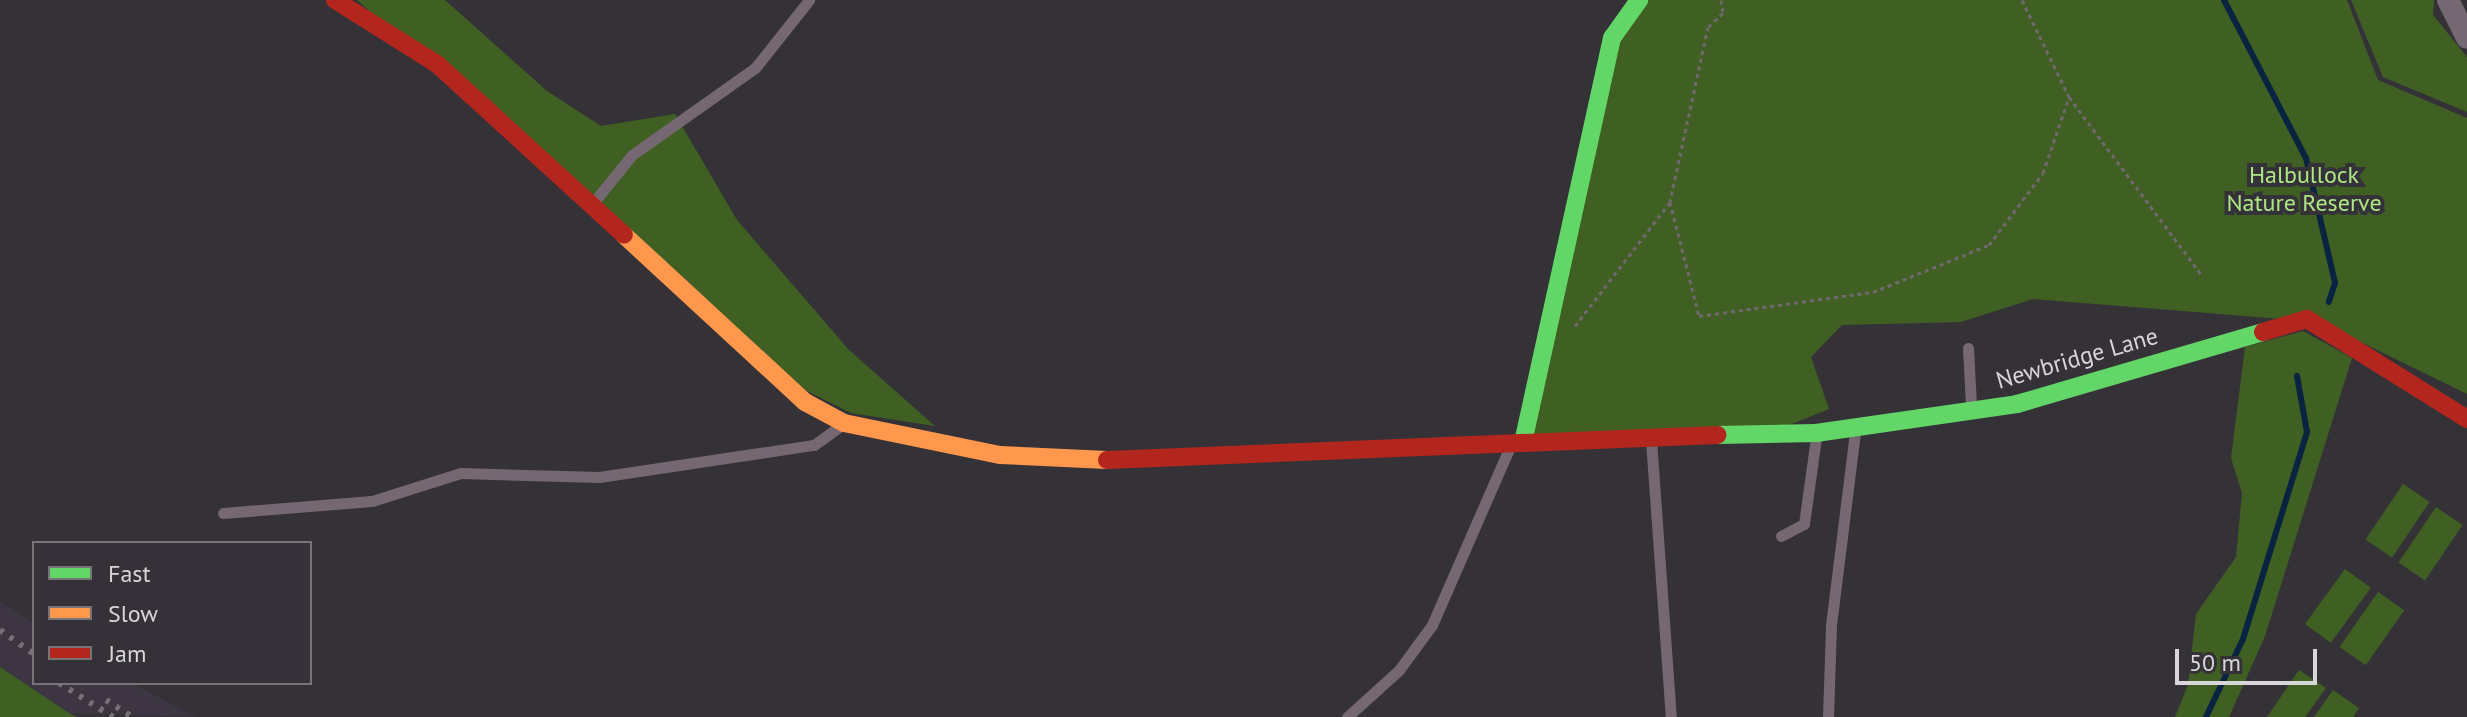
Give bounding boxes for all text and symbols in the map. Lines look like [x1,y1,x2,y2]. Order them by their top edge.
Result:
park label: Halbullock Nature Reserve [2226,161,2382,217]
street label: Newbridge Lane [1993,321,2161,395]
legend [32,541,312,685]
text: Fast [108,558,151,589]
text: Slow [108,598,158,629]
scale bar [2179,633,2321,683]
text: Jam [108,638,146,669]
text: 50 m [2189,647,2241,678]

